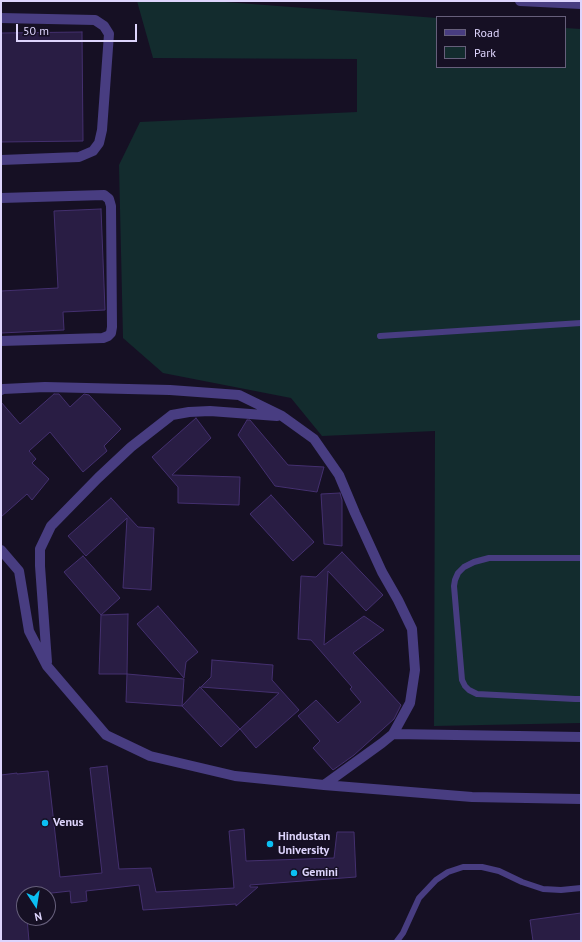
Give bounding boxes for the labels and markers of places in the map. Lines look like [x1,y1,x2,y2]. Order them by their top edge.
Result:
place label: Venus [53,816,83,830]
marker: Venus [40,818,50,828]
place label: Hindustan University [278,830,330,858]
marker: Hindustan University [265,839,275,849]
place label: Gemini [302,866,338,880]
marker: Gemini [289,868,299,878]

